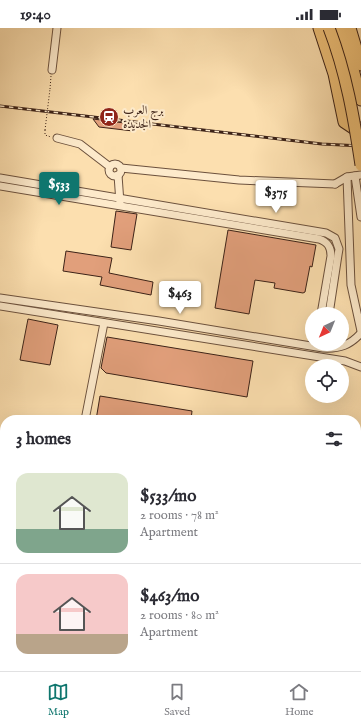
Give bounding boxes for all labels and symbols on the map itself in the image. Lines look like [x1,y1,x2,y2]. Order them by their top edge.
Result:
place label: برج العرب الجديدة [123,103,164,132]
station icon: برج العرب الجديدة [98,106,120,128]
pin: $533 [35,172,83,206]
pin: $375 [252,180,300,214]
pin: $463 [156,281,204,315]
north arrow [305,307,349,351]

